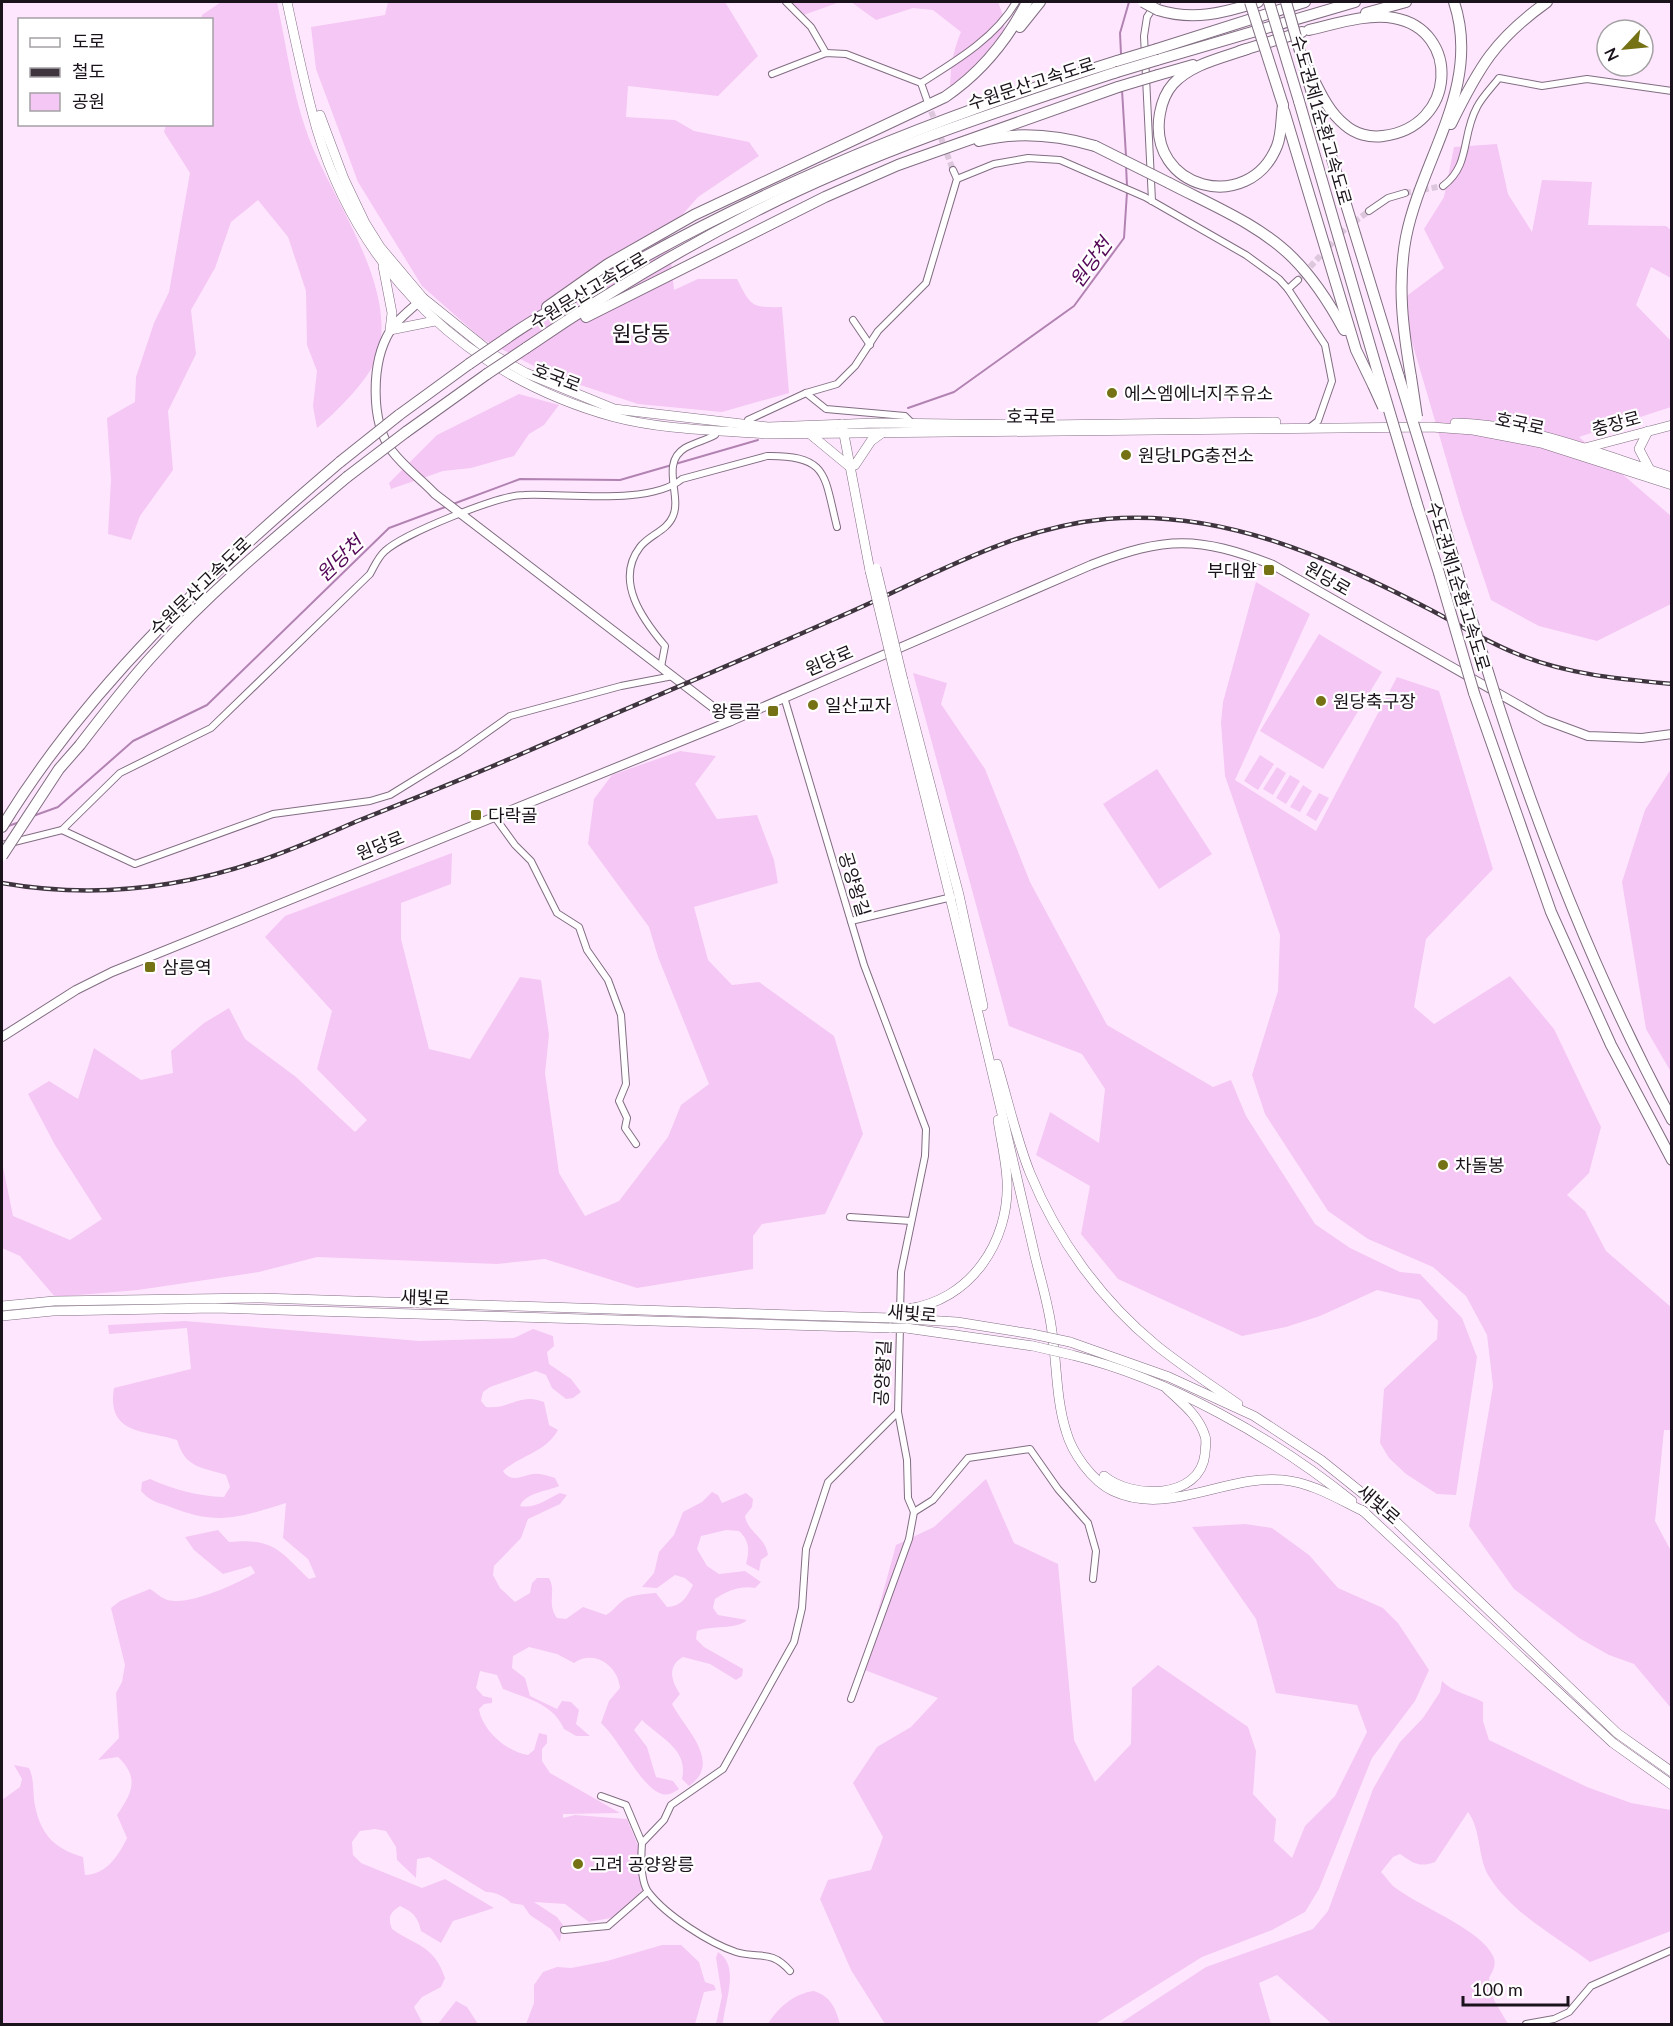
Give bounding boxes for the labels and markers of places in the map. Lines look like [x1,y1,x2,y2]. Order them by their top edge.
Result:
place label: 에스엠에너지주유소 [1124,382,1273,404]
marker: 에스엠에너지주유소 [1105,386,1119,400]
place label: 원당LPG충전소 [1138,444,1254,466]
marker: 원당LPG충전소 [1119,448,1133,462]
place label: 부대앞 [1207,559,1257,581]
marker: 부대앞 [1262,563,1276,577]
place label: 원당축구장 [1333,690,1416,712]
place label: 일산교자 [825,694,892,716]
marker: 원당축구장 [1314,694,1328,708]
marker: 일산교자 [806,698,820,712]
place label: 왕릉골 [711,700,761,722]
marker: 왕릉골 [766,704,780,718]
place label: 다락골 [488,804,538,826]
marker: 다락골 [469,808,483,822]
place label: 삼릉역 [162,956,212,978]
marker: 삼릉역 [143,960,157,974]
place label: 차돌봉 [1455,1154,1505,1176]
marker: 차돌봉 [1436,1158,1450,1172]
place label: 고려 공양왕릉 [590,1853,694,1875]
marker: 고려 공양왕릉 [571,1857,585,1871]

